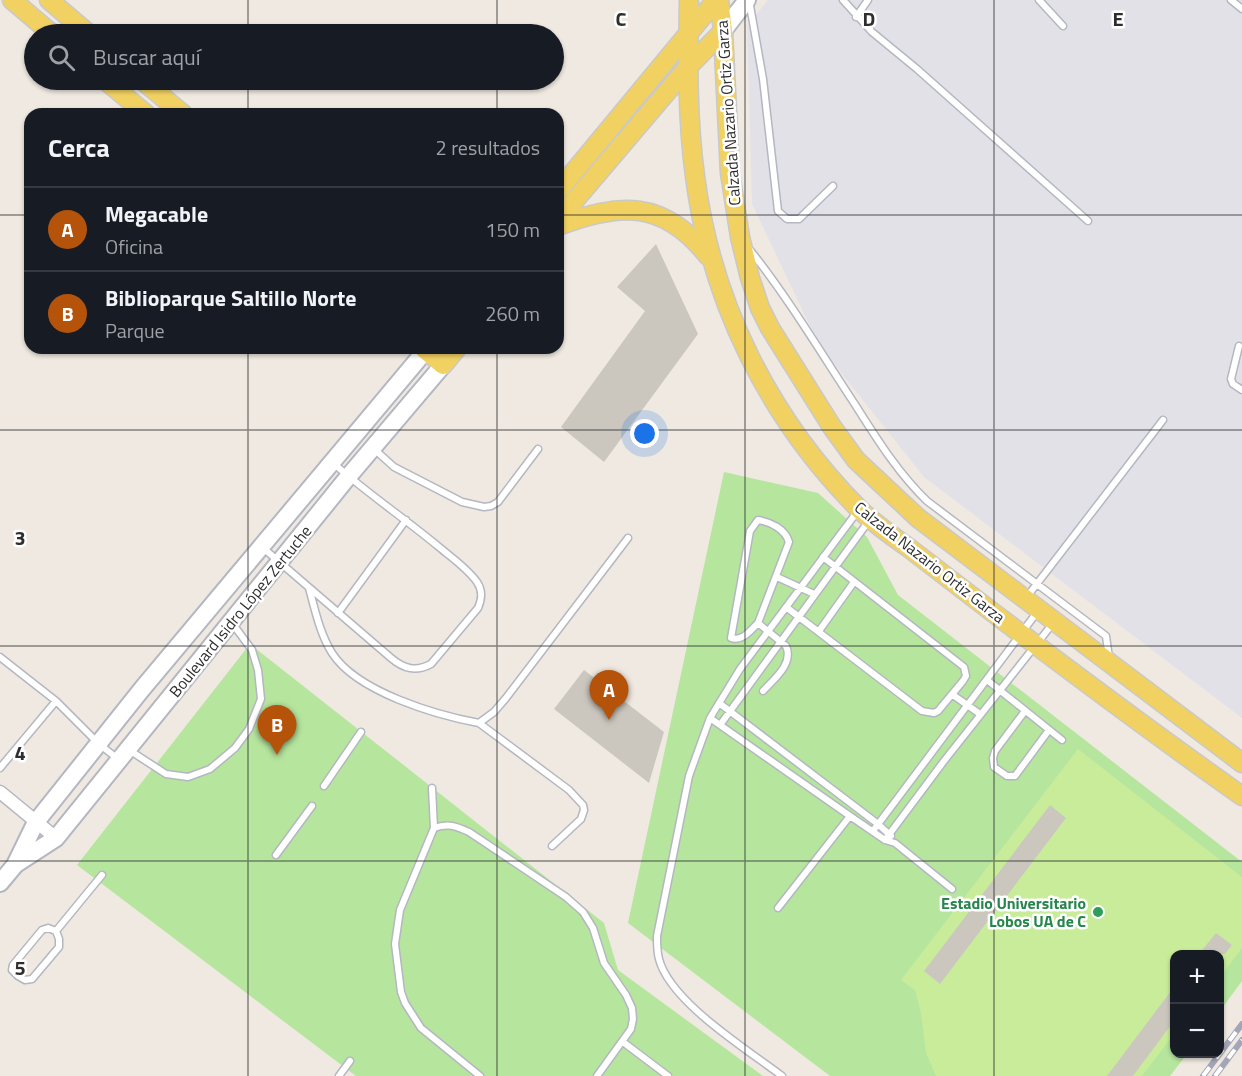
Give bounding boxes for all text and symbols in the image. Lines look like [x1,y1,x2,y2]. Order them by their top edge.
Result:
text: C [616,3,627,34]
text: D [863,3,875,34]
text: E [1112,3,1124,34]
street label: Calzada Nazario Ortiz Garza [710,20,746,206]
search box [24,24,564,90]
text: Buscar aquí [93,40,201,74]
icon: search [45,41,78,74]
text: Cerca [48,128,110,167]
text: 2 resultados [436,132,540,163]
text: Megacable [105,197,208,231]
text: A [61,214,74,245]
text: 150 m [485,214,540,245]
text: Oficina [105,231,163,262]
text: Biblioparque Saltillo Norte [105,281,356,315]
text: B [61,298,74,329]
text: 260 m [485,298,540,329]
text: Parque [105,315,165,346]
your location [630,419,659,448]
street label: Calzada Nazario Ortiz Garza [849,495,1011,629]
street label: Boulevard Isidro López Zertuche [163,520,317,702]
text: 3 [14,522,26,553]
pin: A [590,670,628,720]
pin: B [258,706,296,755]
text: 4 [14,737,26,768]
place label: Estadio Universitario Lobos UA de C [941,891,1086,933]
marker: Estadio Universitario Lobos UA de C [1091,905,1105,919]
map controls [1170,950,1224,1058]
button: + [1170,950,1224,1004]
text: 5 [14,952,26,983]
button: − [1170,1004,1224,1058]

